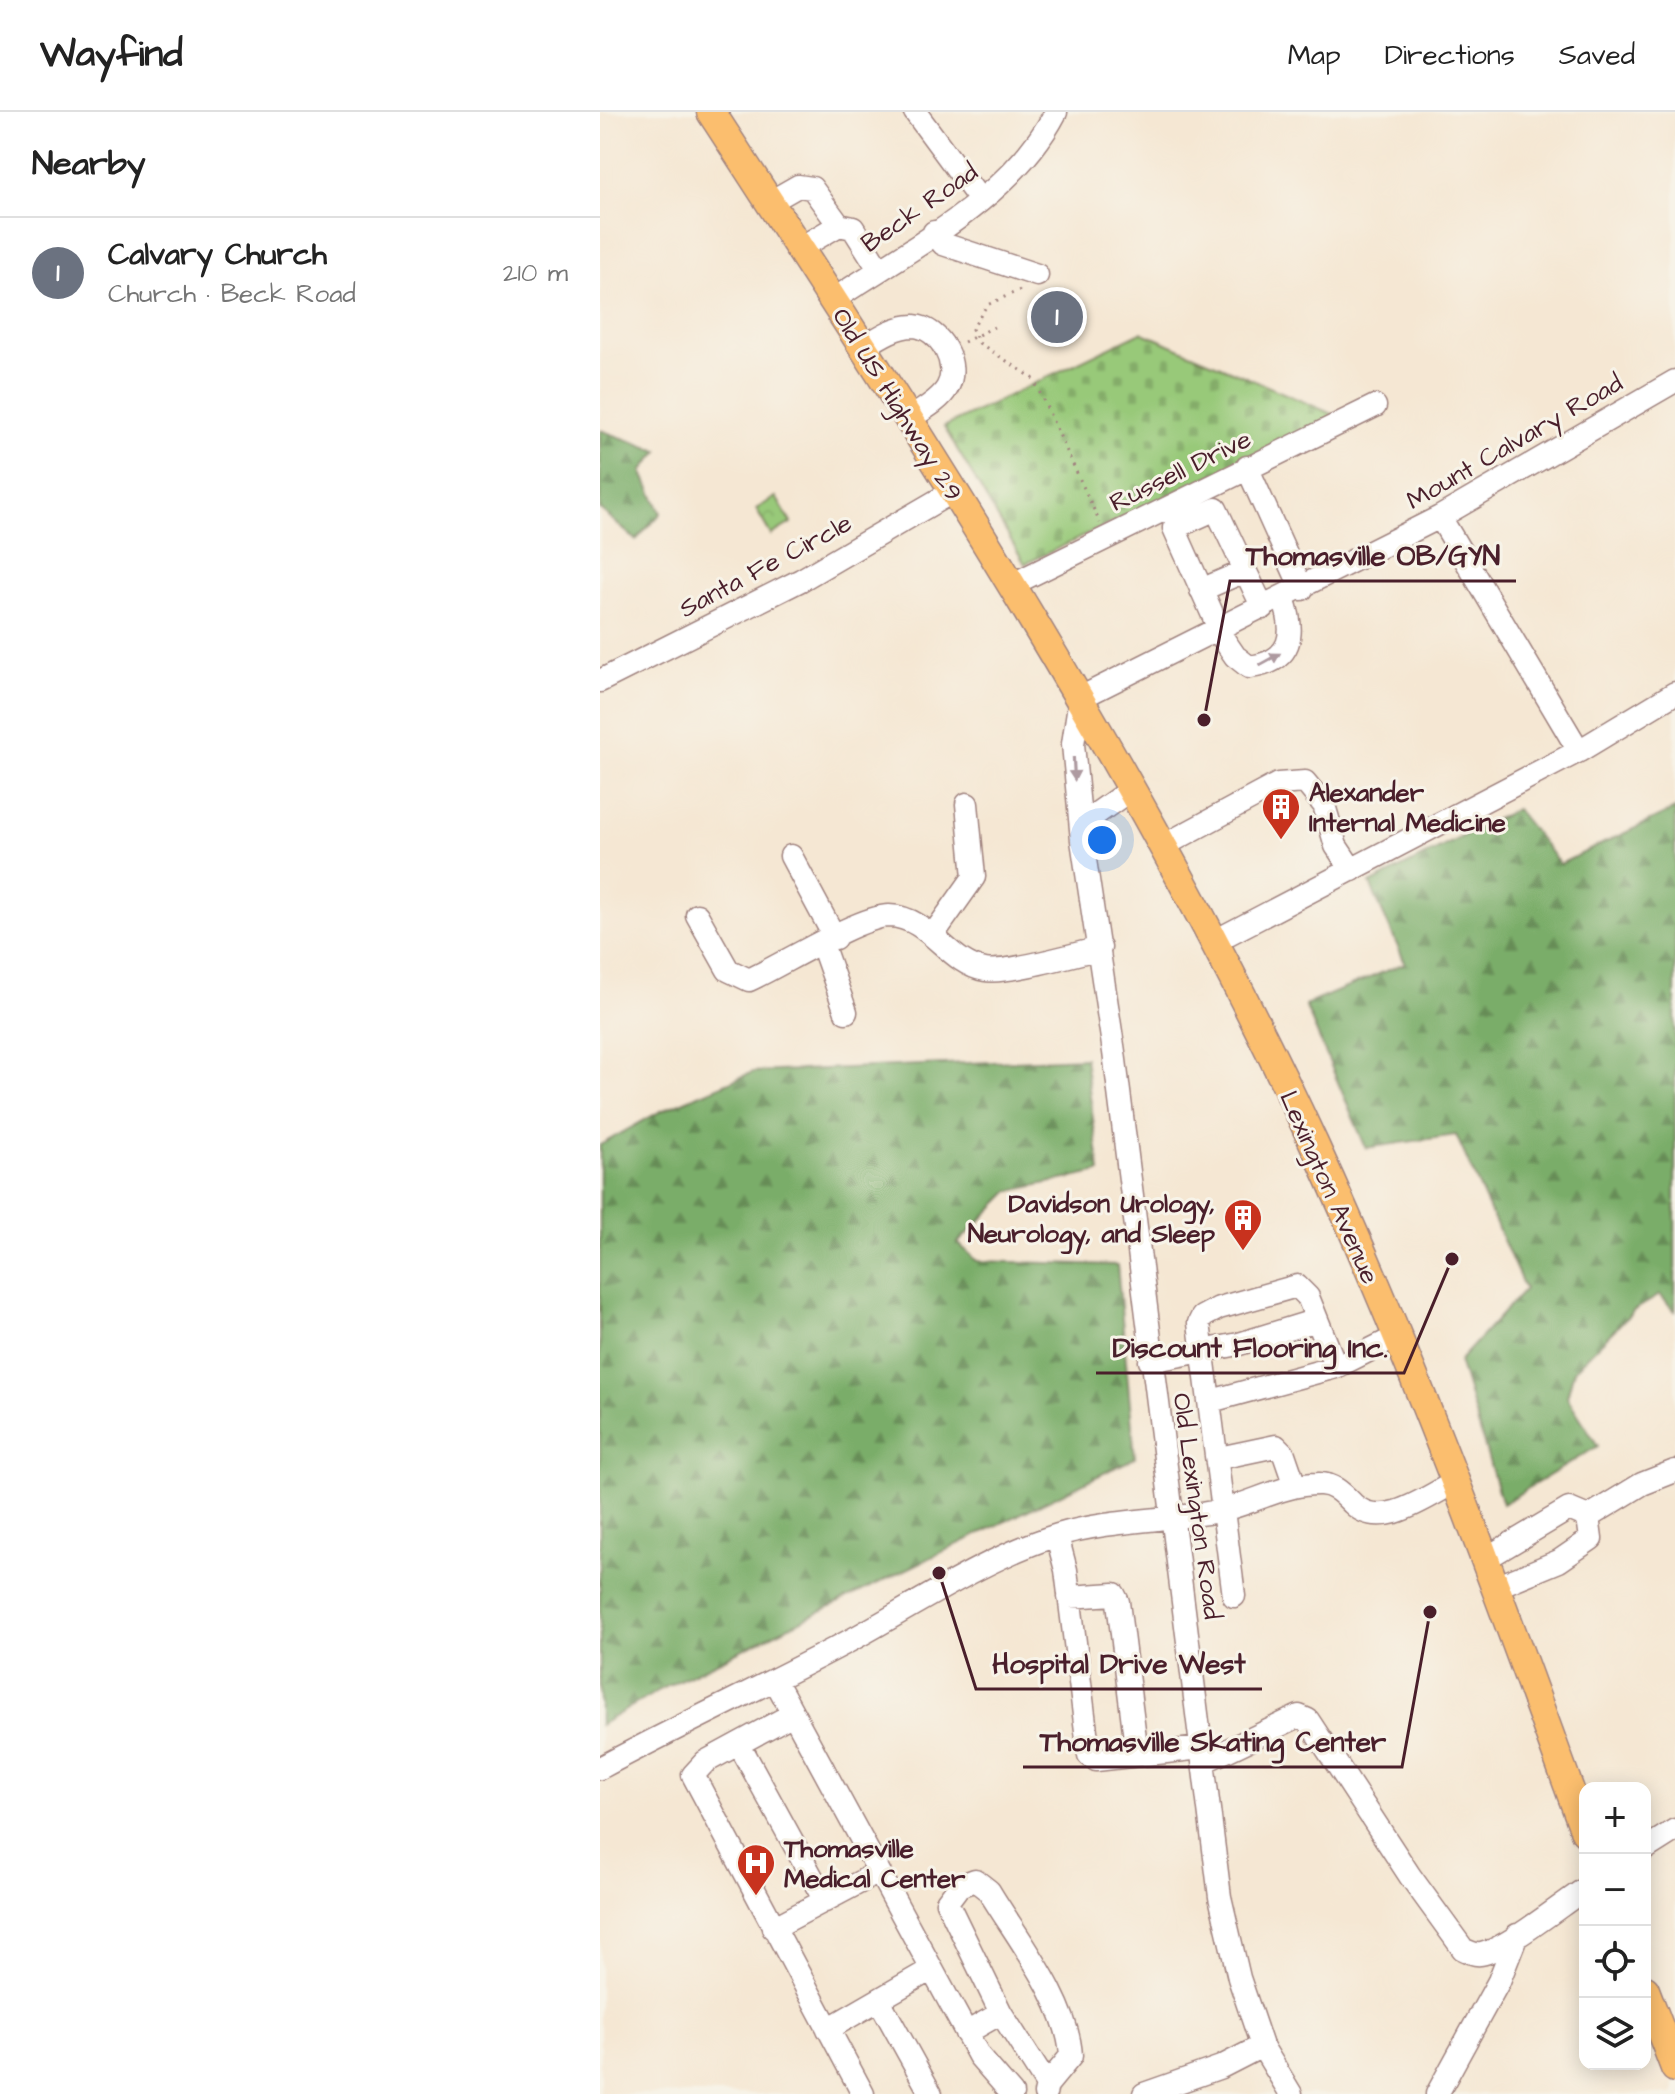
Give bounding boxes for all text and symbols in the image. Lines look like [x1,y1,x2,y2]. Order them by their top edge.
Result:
text: Wayfind [40,29,183,81]
text: Map [1288,36,1341,75]
text: Directions [1385,36,1515,75]
text: Saved [1559,36,1635,75]
text: Nearby [32,140,146,188]
street label: Beck Road [854,154,985,261]
text: Calvary Church [108,234,327,276]
text: 1 [56,255,60,291]
text: 210 m [503,255,568,291]
text: Church · Beck Road [108,276,356,312]
pin: 1 [1031,287,1083,347]
street label: Old US Highway 29 [821,301,971,509]
street label: Mount Calvary Road [1400,365,1630,520]
street label: Russell Drive [1104,421,1257,521]
street label: Santa Fe Circle [673,505,858,627]
callout: Thomasville OB/GYN [1230,529,1516,581]
text: Thomasville OB/GYN [1245,537,1501,576]
one-way arrow [1259,652,1282,667]
one-way arrow [1068,757,1081,782]
place label: Alexander Internal Medicine [1309,775,1506,841]
building icon: Alexander Internal Medicine [1260,786,1302,841]
your location [1082,820,1122,860]
street label: Lexington Avenue [1269,1085,1388,1290]
place label: Davidson Urology, Neurology, and Sleep [968,1186,1216,1255]
building icon: Davidson Urology, Neurology, and Sleep [1222,1197,1264,1252]
callout: Discount Flooring Inc. [1096,1321,1404,1373]
text: Discount Flooring Inc. [1112,1329,1388,1370]
street label: Old Lexington Road [1161,1391,1231,1622]
callout: Hospital Drive West [976,1637,1262,1689]
text: Hospital Drive West [992,1645,1246,1685]
callout: Thomasville Skating Center [1023,1715,1402,1767]
text: Thomasville Skating Center [1039,1723,1387,1764]
map controls [1579,1782,1651,2070]
button: + [1579,1782,1651,1854]
place label: Thomasville Medical Center [783,1831,966,1897]
hospital icon: Thomasville Medical Center [735,1842,777,1897]
button: − [1579,1854,1651,1926]
button: locate [1579,1926,1651,1998]
button: layers [1579,1998,1651,2070]

